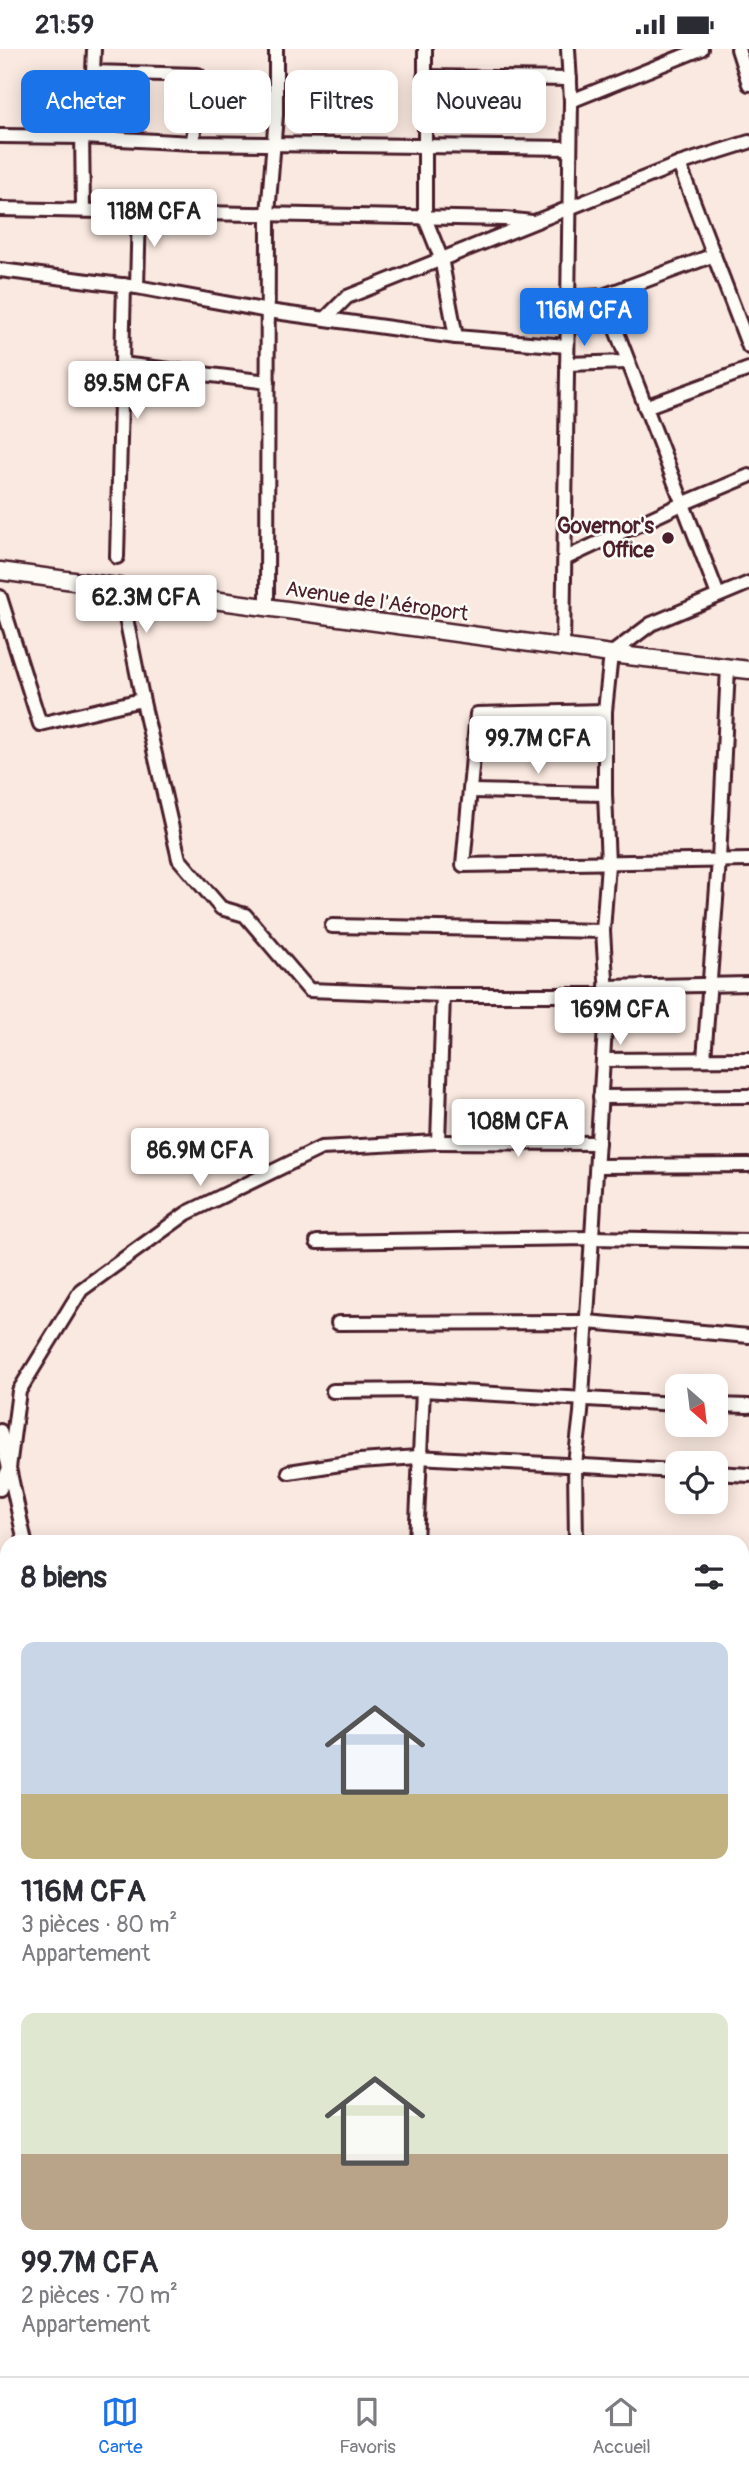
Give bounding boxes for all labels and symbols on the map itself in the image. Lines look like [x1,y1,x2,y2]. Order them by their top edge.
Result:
pin: 118M CFA [82,189,226,249]
pin: 116M CFA [512,289,656,348]
pin: 89.5M CFA [57,361,217,421]
place label: Governor's Office [557,513,655,564]
marker: Governor's Office [660,530,676,546]
pin: 62.3M CFA [66,575,226,635]
street label: Avenue de l'Aéroport [284,575,471,628]
pin: 99.7M CFA [458,717,618,776]
pin: 169M CFA [548,988,692,1047]
pin: 108M CFA [446,1099,590,1159]
pin: 86.9M CFA [120,1129,280,1188]
north arrow [665,1374,728,1437]

